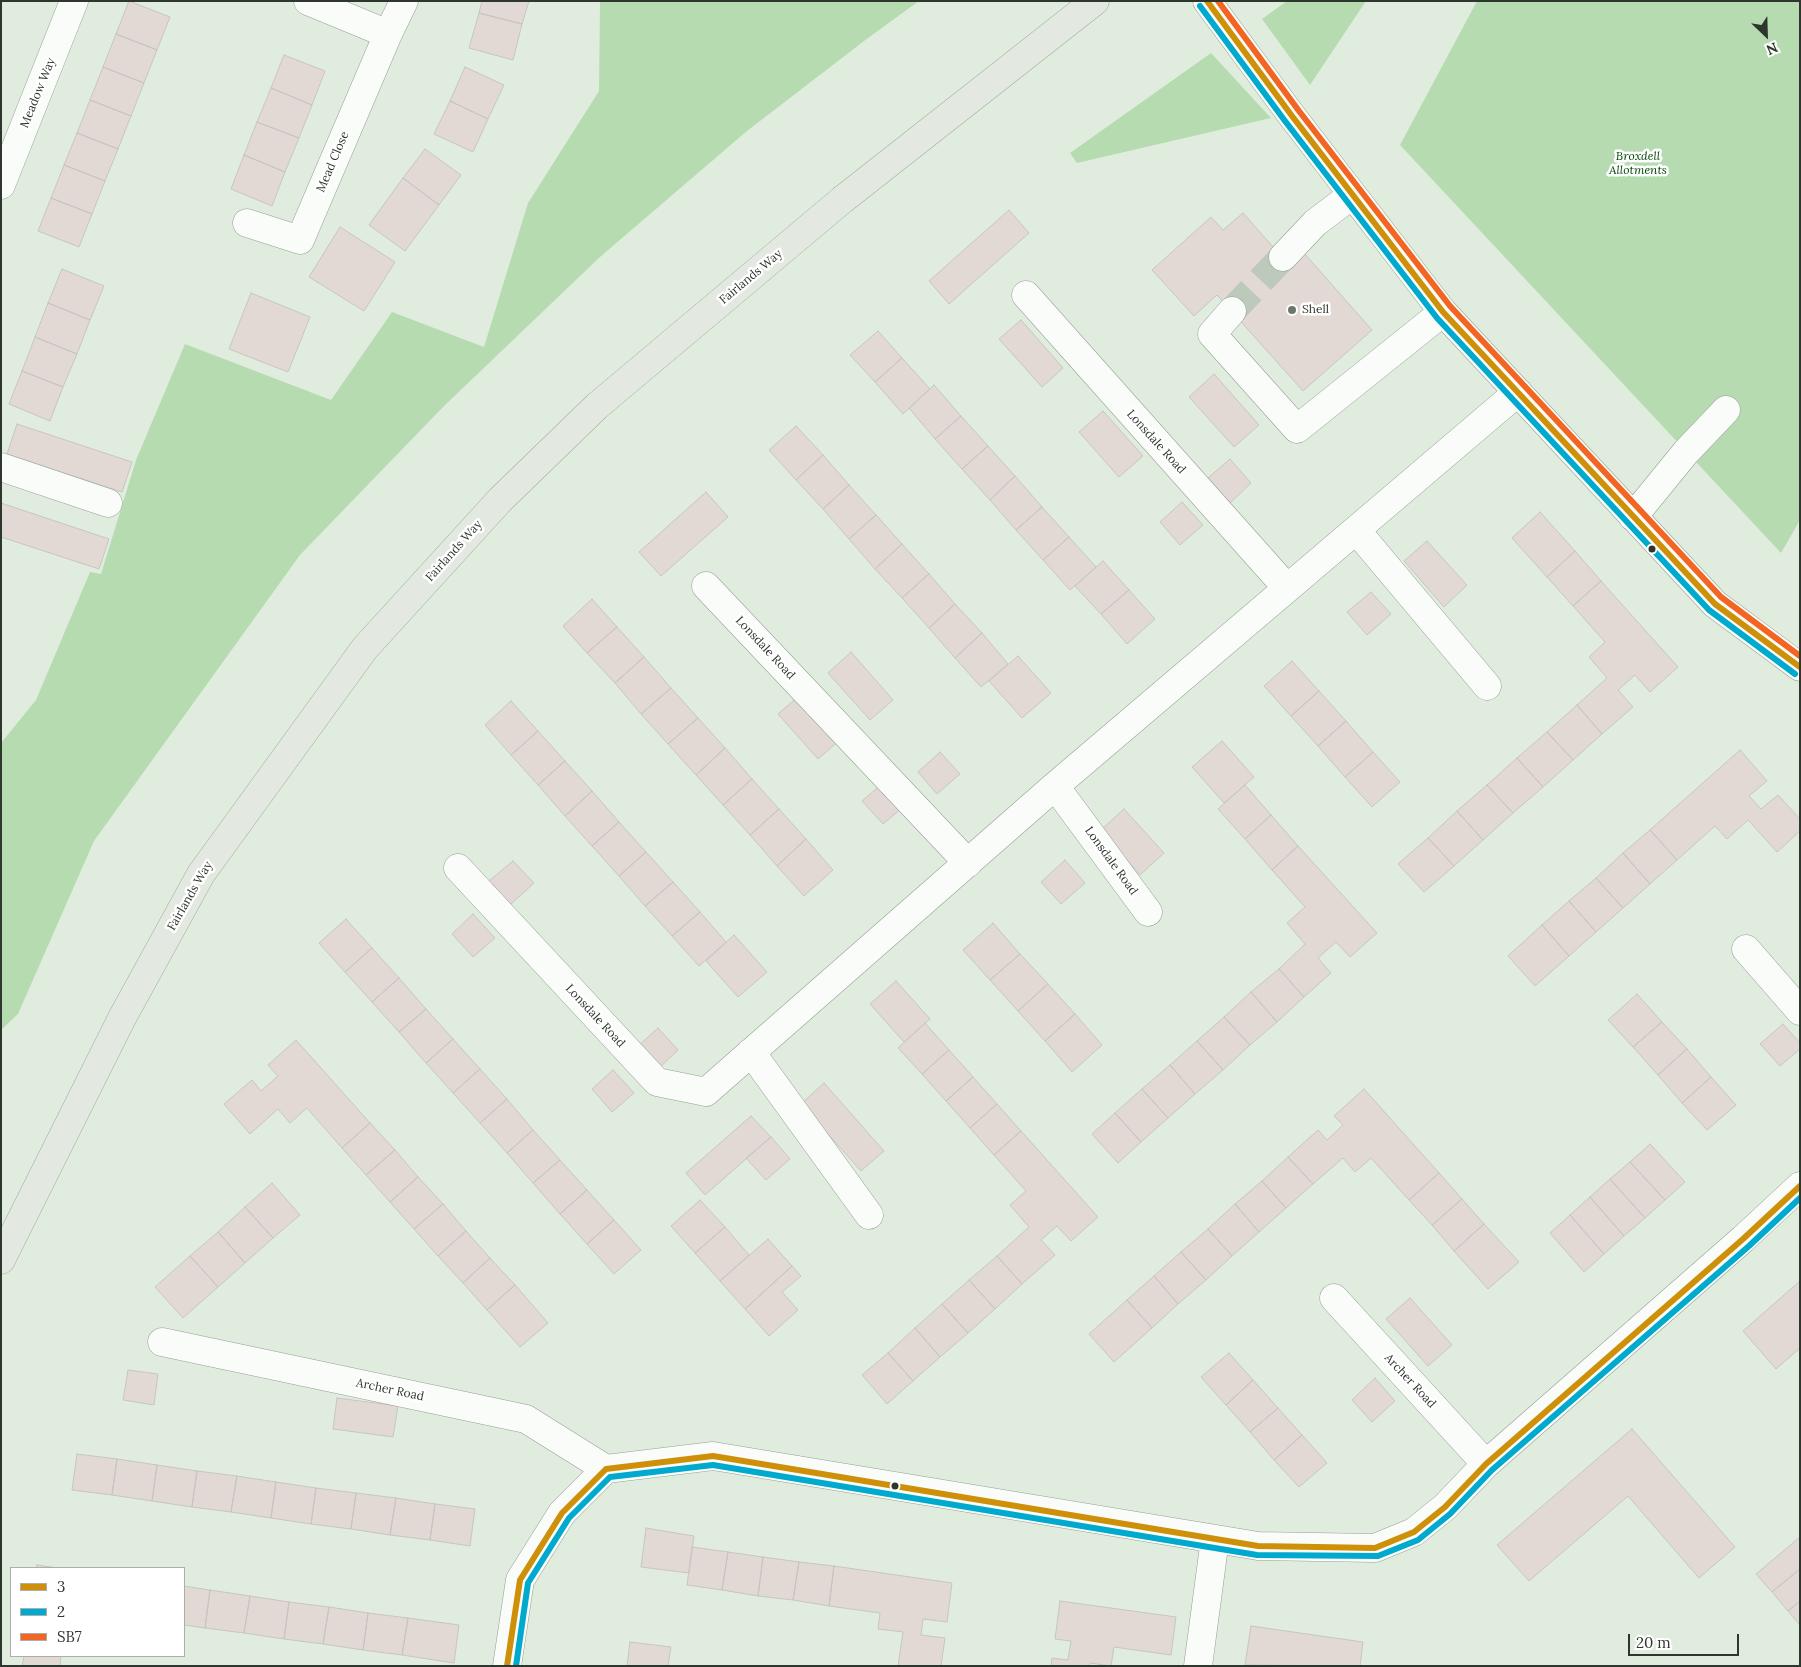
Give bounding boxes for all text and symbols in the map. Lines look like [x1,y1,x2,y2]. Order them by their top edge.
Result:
north arrow [1741,10,1791,60]
text: N [1764,38,1781,59]
street label: Meadow Way [17,56,59,130]
street label: Mead Close [314,129,352,195]
park label: Broxdell Allotments [1609,150,1667,178]
street label: Fairlands Way [717,247,785,307]
place label: Shell [1302,303,1329,317]
marker: Shell [1286,304,1298,316]
street label: Lonsdale Road [1124,407,1188,477]
street label: Fairlands Way [423,517,485,585]
unlabelled marker [1647,544,1657,554]
street label: Lonsdale Road [732,613,798,683]
street label: Lonsdale Road [1081,824,1141,898]
street label: Fairlands Way [164,859,216,933]
street label: Lonsdale Road [562,981,628,1051]
street label: Archer Road [1381,1351,1439,1411]
street label: Archer Road [355,1376,425,1404]
unlabelled marker [890,1481,900,1491]
legend [10,1567,185,1657]
text: 3 [57,1577,65,1596]
text: 2 [57,1602,65,1621]
scale bar [1631,1624,1742,1656]
text: SB7 [57,1627,82,1646]
text: 20 m [1636,1633,1671,1652]

